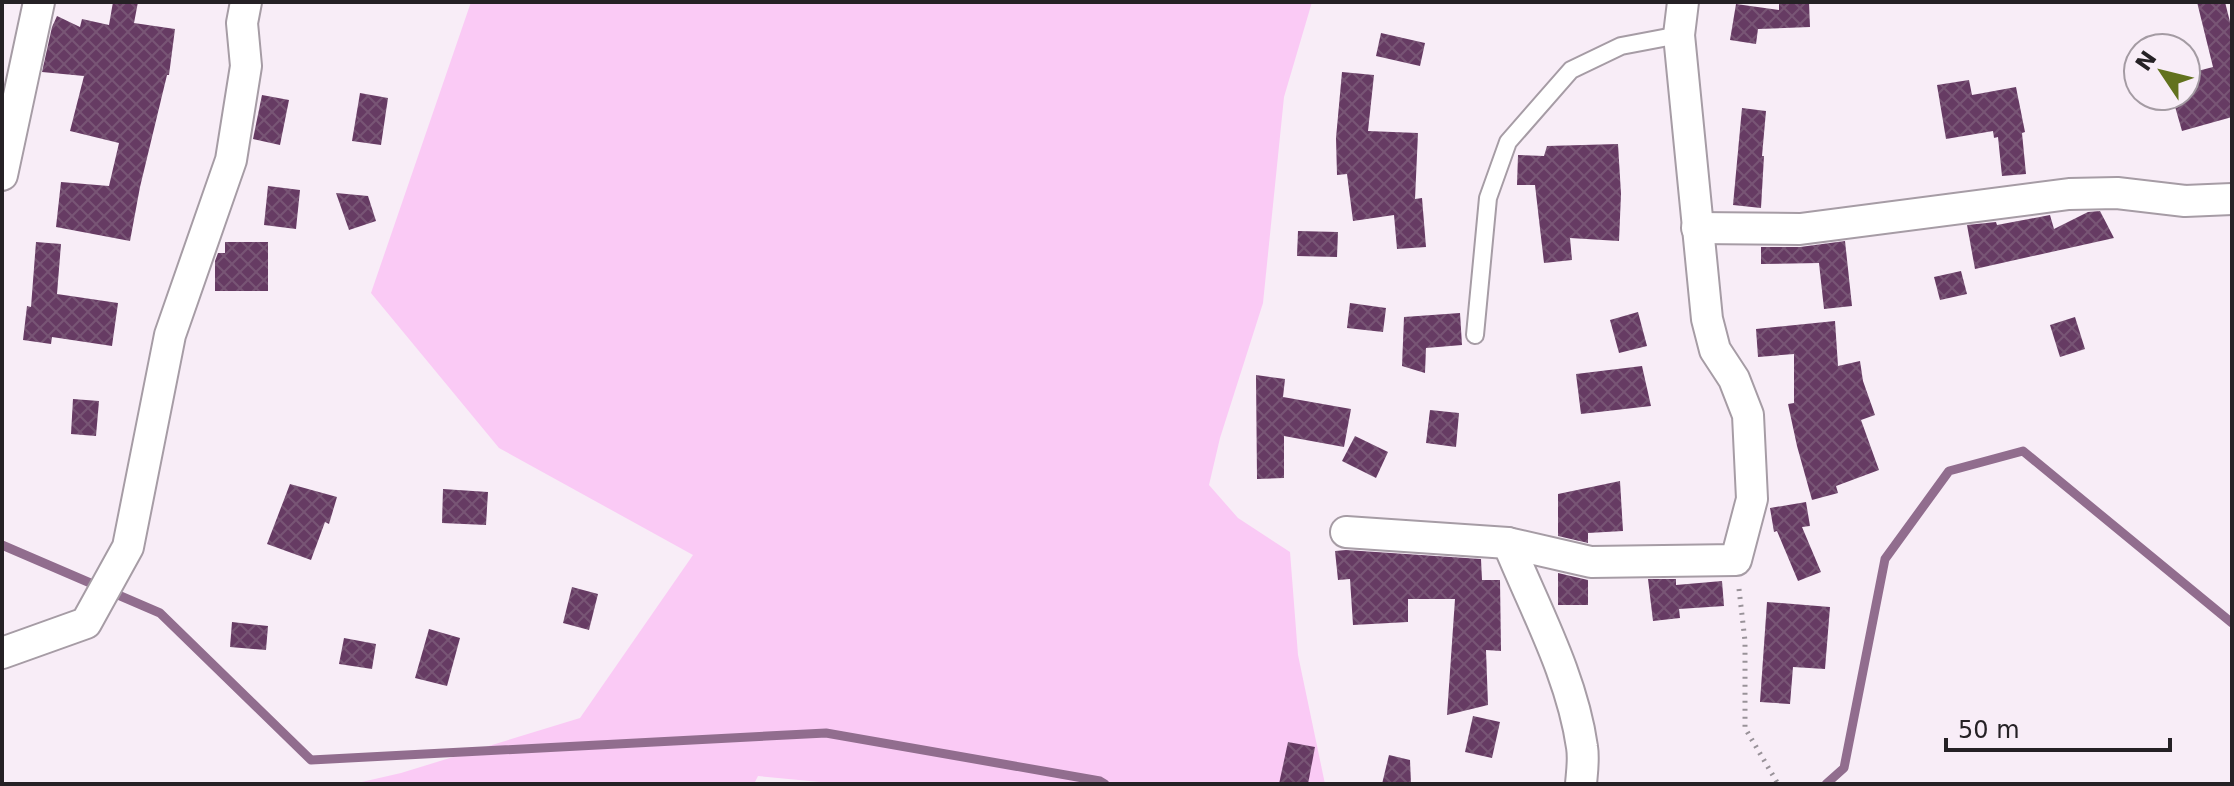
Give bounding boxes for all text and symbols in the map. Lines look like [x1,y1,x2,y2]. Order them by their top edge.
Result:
north arrow [2122,32,2202,112]
text: N [2131,46,2162,76]
scale bar [1946,702,2170,752]
text: 50 m [1958,716,2020,744]

